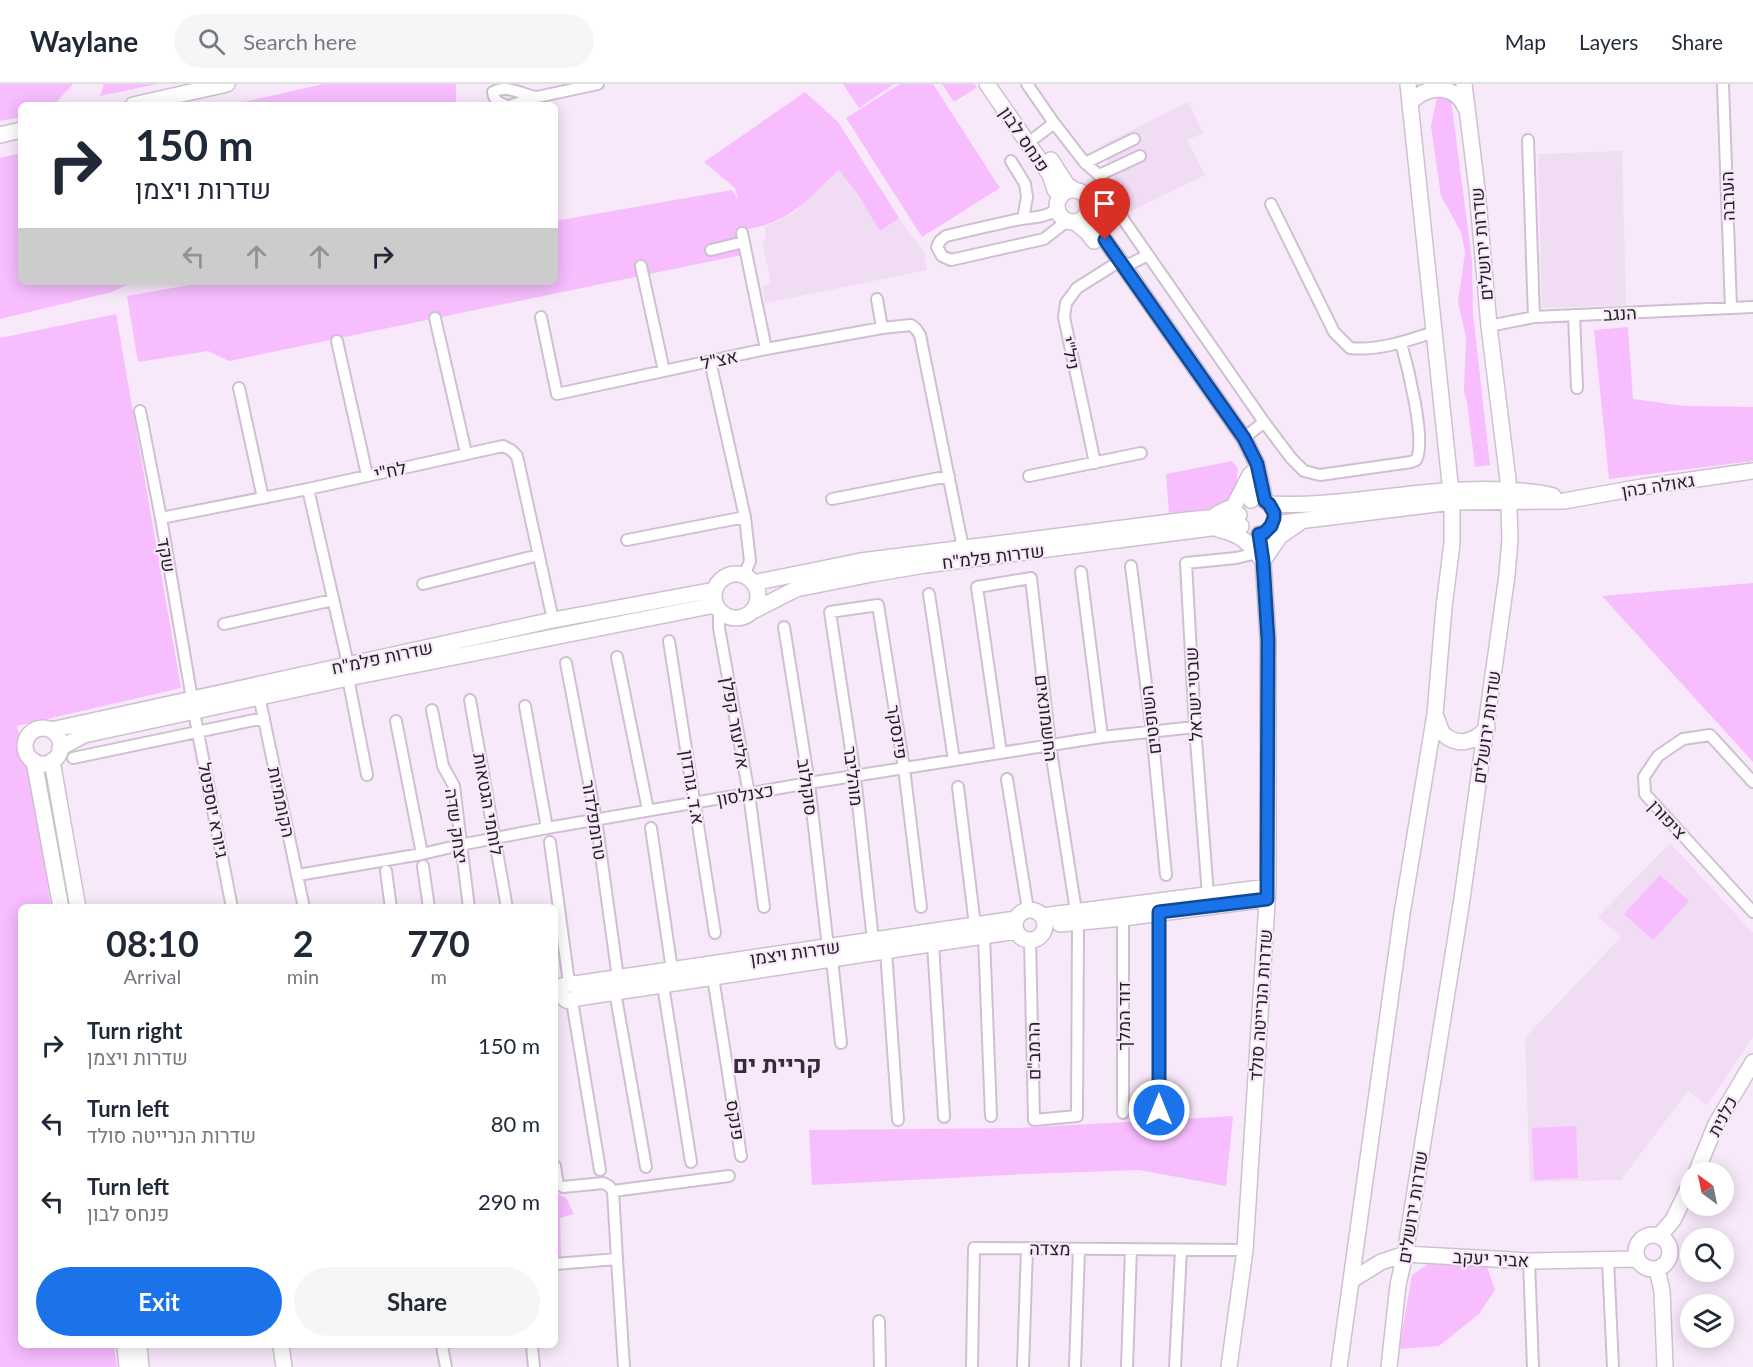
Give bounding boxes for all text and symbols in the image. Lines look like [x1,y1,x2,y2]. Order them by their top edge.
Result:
search box [174,14,594,68]
text: Waylane [30,24,138,58]
icon: search [195,25,228,58]
text: Search here [243,28,357,55]
text: Map [1505,29,1546,54]
text: Layers [1579,29,1638,54]
text: Share [1671,29,1723,54]
street label: פנחס לבון [995,102,1055,176]
text: 150 m [135,120,253,170]
icon: right [36,126,114,204]
street label: הערבה [1715,171,1739,221]
text: שדרות ויצמן [135,172,271,205]
pin [1079,178,1130,240]
street label: שדרות ירושלים [1465,186,1497,302]
icon: arrive [1088,187,1121,220]
icon: left [177,240,210,273]
icon: ahead [240,240,273,273]
icon: ahead [303,240,336,273]
icon: right [366,240,399,273]
street label: הנגב [1603,301,1637,325]
street label: ניל"י [1057,334,1085,372]
street label: אצ"ל [698,344,740,374]
street label: לח"י [372,456,408,484]
street label: גאולה כהן [1620,468,1696,502]
street label: שקד [153,536,181,574]
street label: שדרות פלמ"ח [940,539,1046,573]
street label: שדרות פלמ"ח [329,636,435,678]
street label: שבטי ישראל [1180,646,1206,742]
street label: שדרות ירושלים [1467,669,1505,785]
street label: החשמונאים [1031,673,1063,763]
street label: אליעזר קפלן [717,675,755,771]
street label: השופטים [1135,684,1165,756]
street label: פינסקר [883,703,913,761]
street label: מוהליבר [839,745,869,807]
street label: א.ד. גורדון [676,748,710,826]
street label: לוחמי הגטאות [469,751,509,857]
street label: סוקולוב [793,757,823,817]
street label: גיורא יוספטל [194,761,234,860]
street label: הקוממיות [264,765,300,839]
street label: טרומפלדור [578,778,612,862]
street label: כצנלסון [715,778,775,810]
street label: יצחק שדה [441,787,473,865]
street label: ציפורן [1644,795,1692,843]
text: 08:10 [106,921,199,965]
text: 2 [293,921,314,965]
text: 770 [407,921,470,965]
street label: שדרות הנרייטה סולד [1244,928,1276,1082]
street label: שדרות ויצמן [748,935,842,969]
text: Arrival [124,964,181,988]
text: min [287,964,319,988]
text: m [430,964,447,988]
street label: דוד המלך [1112,982,1134,1050]
text: Turn right [87,1017,182,1044]
street label: הרמב"ם [1021,1022,1045,1080]
icon: right [36,1029,69,1062]
text: 150 m [478,1032,540,1059]
text: שדרות ויצמן [87,1045,188,1069]
district label: קריית ים [732,1049,822,1078]
position arrow [1127,1078,1191,1142]
street label: כלנית [1702,1092,1742,1140]
text: Turn left [87,1095,169,1122]
street label: פנקס [722,1098,750,1142]
icon: left [36,1107,69,1140]
text: 80 m [491,1110,540,1137]
text: שדרות הנרייטה סולד [87,1123,256,1147]
street label: שדרות ירושלים [1392,1149,1432,1265]
north arrow [1680,1162,1734,1216]
map controls [1680,1162,1734,1348]
text: Turn left [87,1173,169,1200]
icon: left [36,1185,69,1218]
text: 290 m [478,1188,540,1215]
text: פנחס לבון [87,1201,169,1225]
button: search [1680,1228,1734,1282]
street label: מצדה [1029,1237,1071,1259]
street label: אביר יעקב [1452,1245,1530,1271]
button: Exit [36,1267,282,1336]
button: Share [294,1267,540,1336]
button: layers [1680,1294,1734,1348]

